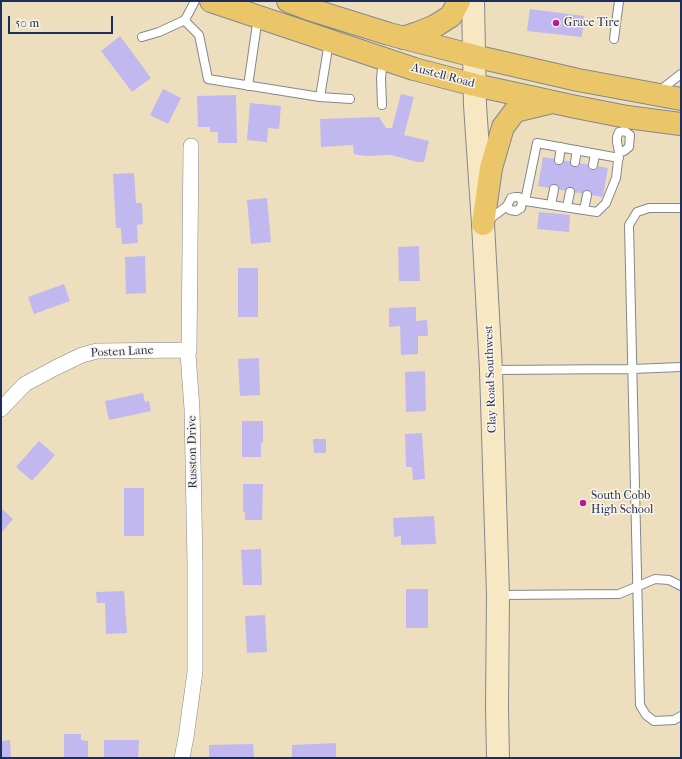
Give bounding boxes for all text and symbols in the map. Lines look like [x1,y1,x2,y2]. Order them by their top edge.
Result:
scale bar [10,8,115,34]
text: 50 m [15,16,39,30]
place label: Grace Tire [564,16,619,30]
marker: Grace Tire [551,18,561,28]
street label: Austell Road [410,61,476,91]
street label: Clay Road Southwest [482,325,500,433]
street label: Posten Lane [90,343,154,361]
street label: Russton Drive [185,415,201,489]
place label: South Cobb High School [591,489,653,517]
marker: South Cobb High School [578,498,588,508]

